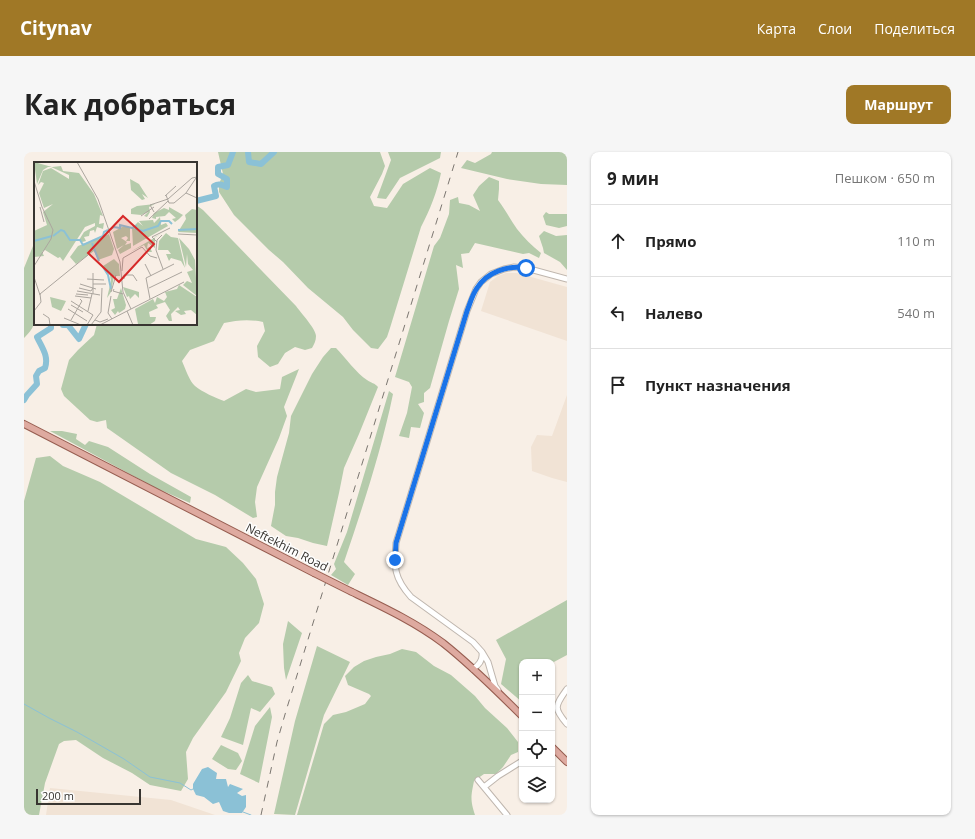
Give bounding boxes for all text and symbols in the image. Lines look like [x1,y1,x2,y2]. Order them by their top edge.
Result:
text: Citynav [20,15,92,41]
text: Карта [757,19,796,38]
text: Слои [818,19,852,38]
text: Поделиться [874,19,955,38]
text: Как добраться [24,85,236,123]
button: Маршрут [846,85,951,124]
inset map [34,162,197,325]
text: 9 мин [607,167,659,190]
text: Пешком · 650 m [835,169,935,187]
icon: ahead [607,230,629,252]
text: Прямо [645,231,697,251]
text: 110 m [897,232,935,250]
route start [517,259,535,277]
icon: left [607,302,629,324]
text: Налево [645,303,703,323]
text: 540 m [897,304,935,322]
icon: arrive [607,374,629,396]
text: Пункт назначения [645,375,791,395]
street label: Neftekhim Road [243,519,331,575]
route end [386,551,404,569]
map controls [519,659,555,803]
button: + [519,659,555,695]
button: − [519,695,555,731]
button: locate [519,731,555,767]
button: layers [519,767,555,803]
scale bar [36,787,141,806]
text: 200 m [42,788,74,803]

